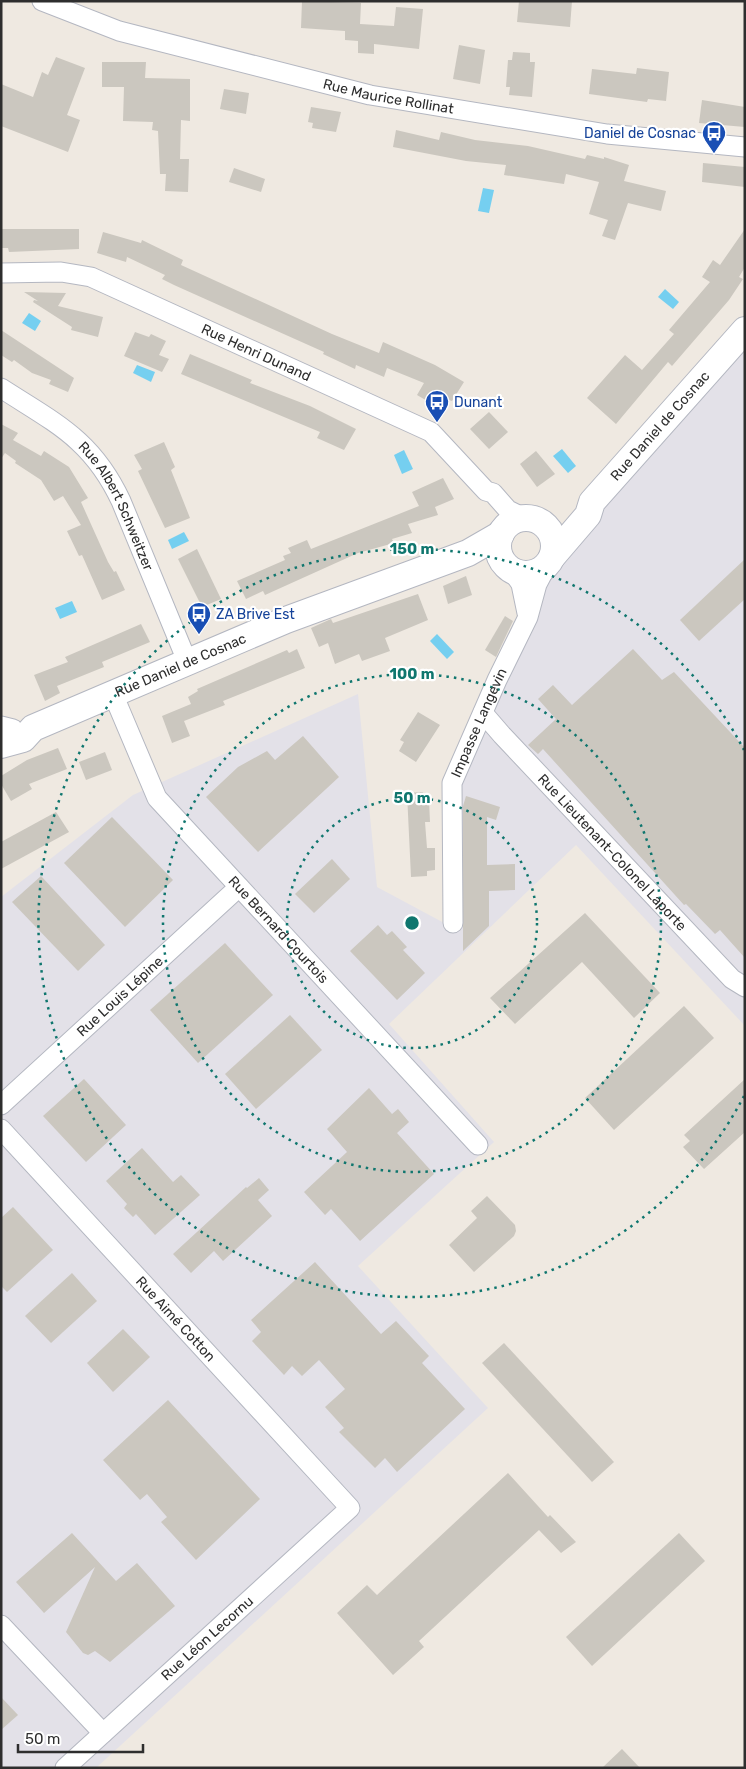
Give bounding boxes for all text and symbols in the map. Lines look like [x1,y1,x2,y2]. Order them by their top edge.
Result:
street label: Rue Maurice Rollinat [321,75,455,118]
bus stop icon: Daniel de Cosnac [701,120,727,154]
place label: Daniel de Cosnac [584,125,696,142]
street label: Rue Henri Dunand [199,320,313,385]
street label: Rue Daniel de Cosnac [607,368,714,484]
bus stop icon: Dunant [424,389,450,423]
place label: Dunant [454,394,503,411]
street label: Rue Albert Schweitzer [75,438,157,574]
text: 150 m [390,540,434,558]
bus stop icon: ZA Brive Est [186,601,212,635]
place label: ZA Brive Est [216,606,295,623]
street label: Rue Daniel de Cosnac [113,630,249,701]
text: 100 m [390,665,434,683]
street label: Impasse Langevin [448,665,511,780]
street label: Rue Lieutenant-Colonel Laporte [534,771,690,935]
text: 50 m [394,789,430,807]
street label: Rue Bernard Courtois [225,873,332,987]
centre of rings [403,914,421,932]
street label: Rue Louis Lépine [73,953,167,1040]
street label: Rue Aimé Cotton [132,1273,219,1365]
street label: Rue Léon Lecornu [158,1593,257,1684]
scale bar [18,1722,142,1754]
text: 50 m [25,1730,60,1748]

